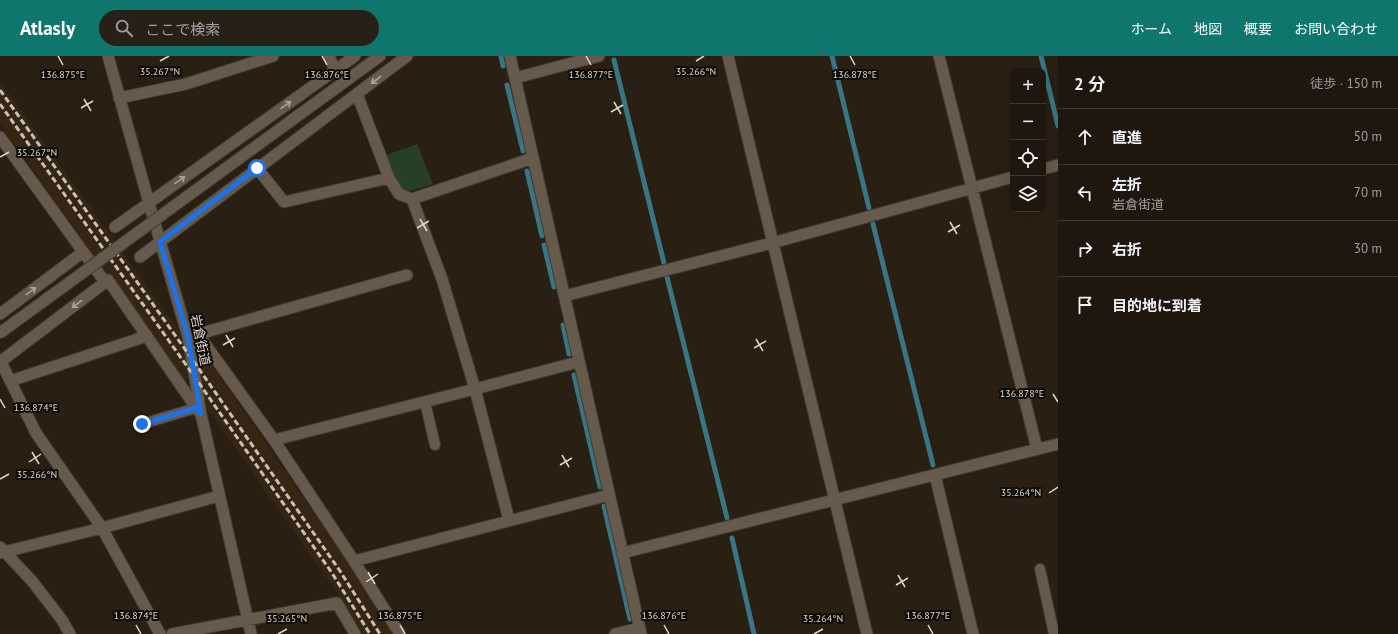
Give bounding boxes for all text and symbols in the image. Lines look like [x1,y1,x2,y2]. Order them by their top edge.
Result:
search box [99,10,379,46]
text: Atlasly [20,16,75,40]
icon: search [113,17,135,39]
text: ここで検索 [145,20,220,39]
text: ホーム [1130,20,1172,38]
text: 地図 [1194,20,1222,38]
text: 概要 [1244,20,1272,38]
text: お問い合わせ [1294,20,1378,38]
text: 35.267°N [140,65,180,78]
text: 35.266°N [676,65,716,78]
text: 136.875°E [41,68,85,81]
text: 136.876°E [305,68,349,81]
text: 136.877°E [569,68,613,81]
text: 136.878°E [833,68,877,81]
map controls [1010,68,1046,212]
button: + [1010,68,1046,104]
text: 2 分 [1074,73,1105,95]
one-way arrow [371,75,382,84]
text: 徒歩 · 150 m [1310,75,1382,92]
one-way arrow [281,101,292,109]
button: − [1010,104,1046,140]
icon: ahead [1074,126,1096,148]
text: 直進 [1112,128,1142,147]
text: 50 m [1354,128,1382,145]
button: locate [1010,140,1046,176]
text: 35.267°N [17,146,57,159]
route start [248,159,266,177]
text: 左折 [1112,175,1142,194]
one-way arrow [175,176,186,184]
button: layers [1010,176,1046,212]
icon: left [1074,182,1096,204]
text: 70 m [1354,184,1382,201]
text: 岩倉街道 [1112,196,1164,213]
icon: right [1074,238,1096,260]
text: 右折 [1112,240,1142,259]
text: 30 m [1354,240,1382,257]
one-way arrow [26,286,37,295]
icon: arrive [1074,294,1096,316]
text: 目的地に到着 [1112,296,1202,315]
one-way arrow [72,299,83,308]
street label: 岩倉街道 [187,313,214,367]
text: 136.878°E [1000,387,1044,400]
text: 136.874°E [14,401,58,414]
route end [133,415,151,433]
text: 35.266°N [17,468,57,481]
text: 35.264°N [1001,486,1041,499]
text: 136.874°E [114,609,158,622]
text: 136.875°E [378,609,422,622]
text: 136.876°E [642,609,686,622]
text: 136.877°E [906,609,950,622]
text: 35.265°N [267,612,307,625]
text: 35.264°N [803,612,843,625]

